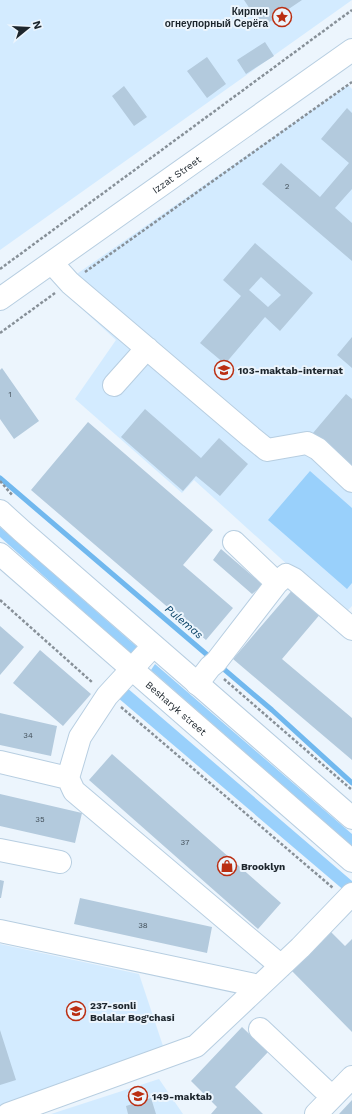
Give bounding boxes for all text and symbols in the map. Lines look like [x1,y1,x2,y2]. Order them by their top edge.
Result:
place label: Кирпич огнеупорный Серёга [165,6,268,29]
place icon: Кирпич огнеупорный Серёга [271,6,293,28]
north arrow [8,8,48,48]
text: N [30,19,44,31]
street label: Izzat Street [150,153,203,195]
house number: 2 [285,182,290,191]
school or university icon: 103-maktab-internat [213,359,235,381]
place label: 103-maktab-internat [238,365,343,376]
house number: 1 [8,390,12,399]
water label: Pulemas [162,602,206,642]
street label: Besharyk street [144,678,209,738]
house number: 34 [23,731,33,740]
house number: 35 [35,815,45,824]
house number: 37 [181,838,190,847]
shop icon: Brooklyn [216,855,238,877]
place label: Brooklyn [241,861,285,872]
house number: 38 [138,921,148,930]
school or university icon: 237-sonli Bolalar Bog'chasi [65,1000,87,1022]
place label: 237-sonli Bolalar Bog'chasi [90,1000,175,1023]
school or university icon: 149-maktab [127,1085,149,1107]
place label: 149-maktab [152,1091,212,1102]

